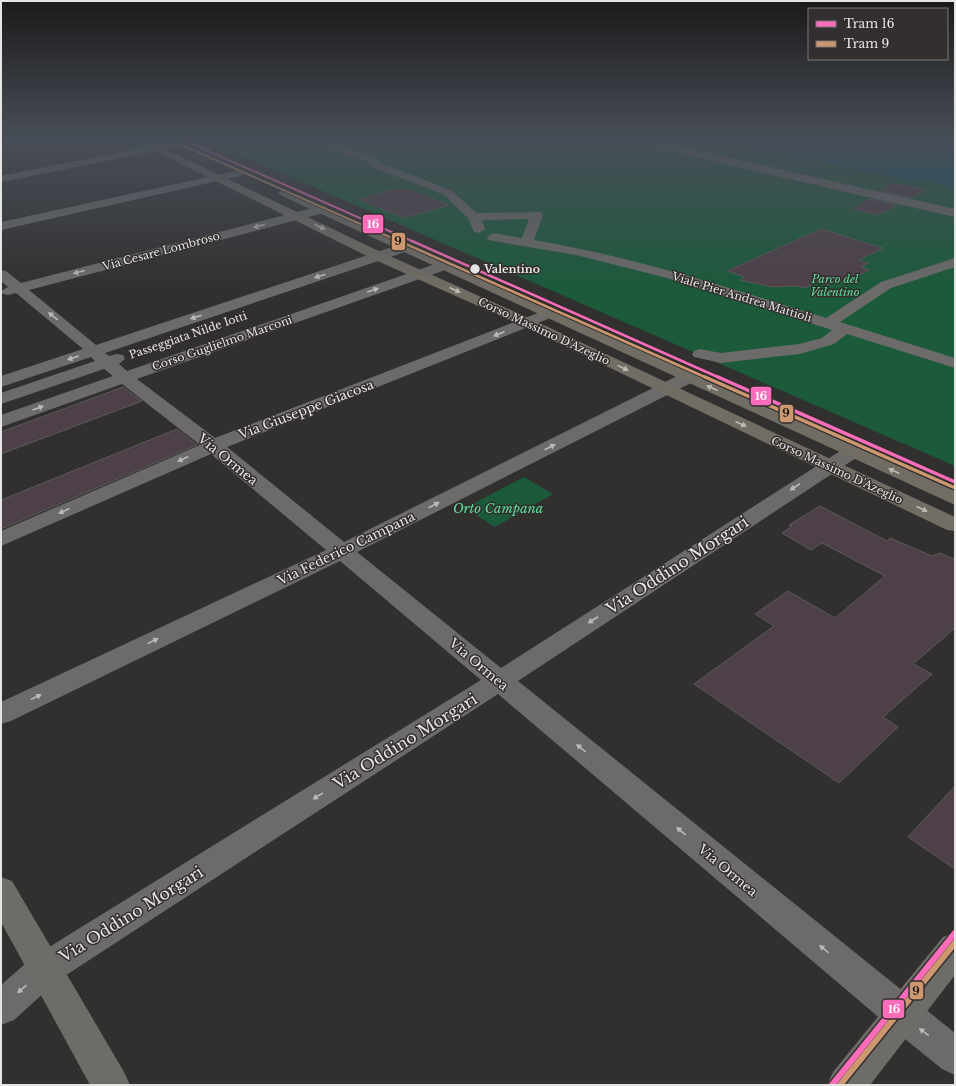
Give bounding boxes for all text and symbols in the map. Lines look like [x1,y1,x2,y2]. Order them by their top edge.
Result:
legend [808,8,948,60]
text: Tram 16 [844,16,895,31]
text: Tram 9 [844,36,889,51]
line badge: 16 [362,214,384,234]
text: 16 [367,217,379,231]
one-way arrow [253,223,265,229]
one-way arrow [315,224,326,231]
street label: Via Cesare Lombroso [100,229,221,274]
line badge: 9 [391,232,406,251]
text: 9 [394,234,402,248]
marker: Valentino [468,262,482,276]
place label: Valentino [483,262,540,276]
street label: Viale Pier Andrea Mattioli [669,269,814,325]
one-way arrow [73,270,85,276]
park label: Parco del Valentino [811,272,860,299]
one-way arrow [313,273,325,279]
one-way arrow [368,287,380,293]
one-way arrow [449,287,460,293]
street label: Corso Massimo D'Azeglio [476,294,612,368]
street label: Passeggiata Nilde Iotti [127,308,249,362]
one-way arrow [47,312,58,321]
street label: Corso Guglielmo Marconi [150,312,294,374]
one-way arrow [190,314,202,320]
one-way arrow [492,332,504,338]
one-way arrow [67,355,79,361]
one-way arrow [618,365,629,371]
street label: Via Giuseppe Giacosa [235,376,377,443]
one-way arrow [706,385,718,391]
line badge: 16 [750,386,772,406]
text: 16 [755,389,767,403]
line badge: 9 [779,404,794,423]
one-way arrow [32,405,44,411]
text: 9 [782,406,790,420]
one-way arrow [735,421,746,427]
street label: Via Ormea [193,429,262,489]
street label: Corso Massimo D'Azeglio [769,433,905,507]
one-way arrow [544,443,556,450]
one-way arrow [177,456,188,462]
one-way arrow [888,468,900,474]
one-way arrow [790,484,801,491]
park label: Orto Campana [453,500,543,517]
one-way arrow [428,502,440,508]
one-way arrow [916,506,927,512]
street label: Via Federico Campana [274,507,418,590]
one-way arrow [58,508,69,514]
street label: Via Oddino Morgari [601,511,753,619]
one-way arrow [588,616,598,624]
street label: Via Ormea [445,634,512,695]
one-way arrow [148,638,159,644]
street label: Via Oddino Morgari [328,688,481,794]
one-way arrow [30,694,42,700]
one-way arrow [575,743,586,752]
one-way arrow [312,792,324,799]
one-way arrow [675,826,686,835]
street label: Via Ormea [694,840,761,901]
street label: Via Oddino Morgari [54,861,207,967]
one-way arrow [819,945,829,954]
line badge: 9 [909,981,924,1000]
text: 9 [912,984,920,998]
one-way arrow [17,985,28,994]
line badge: 16 [882,999,905,1019]
text: 16 [888,1002,900,1016]
one-way arrow [919,1028,930,1036]

